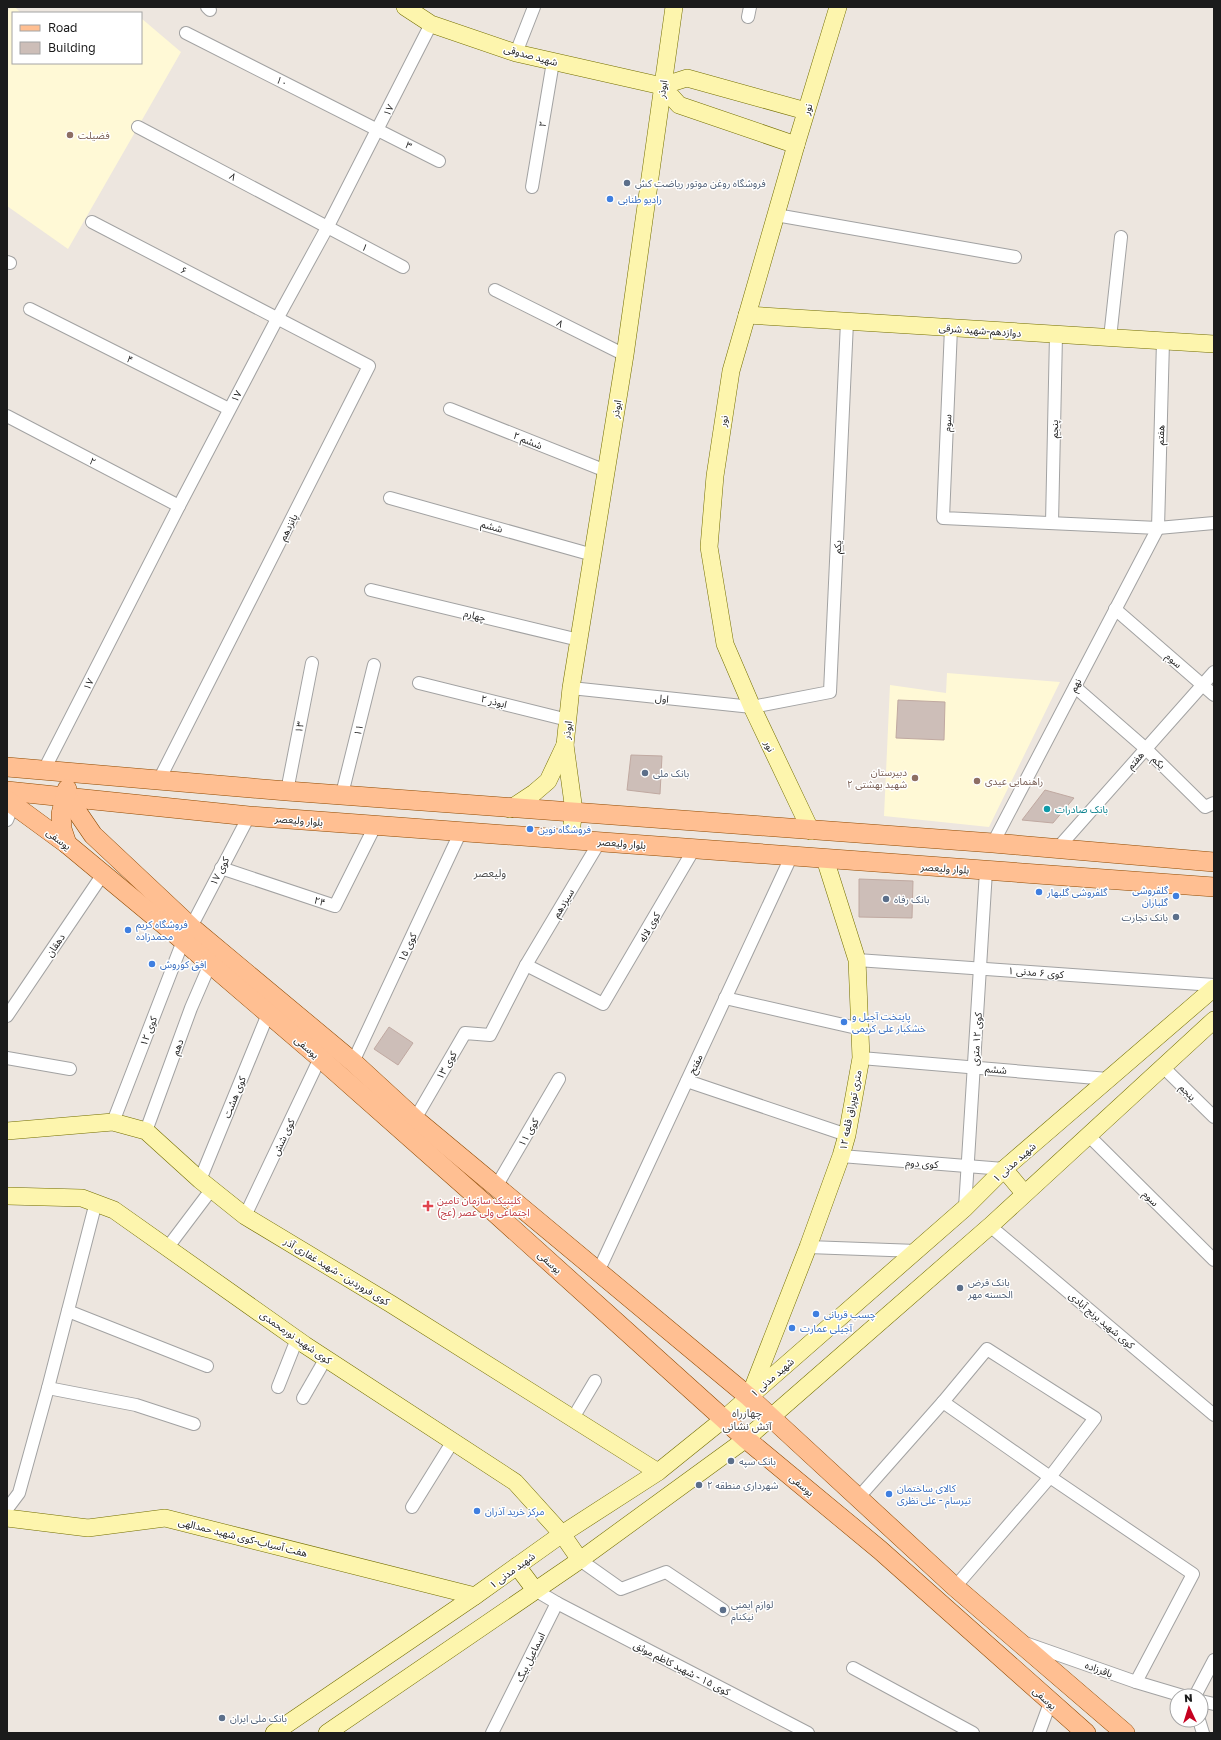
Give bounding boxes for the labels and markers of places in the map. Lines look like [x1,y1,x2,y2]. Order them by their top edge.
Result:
place label: فضیلت [78,129,110,141]
marker: فضیلت [65,130,75,140]
place label: فروشگاه روغن موتور ریاضت کش [635,177,766,190]
marker: فروشگاه روغن موتور ریاضت کش [622,178,632,188]
place label: رادیو طنابی [618,193,662,206]
marker: رادیو طنابی [605,194,615,204]
place label: دبیرستان شهید بهشتی ۲ [847,766,907,790]
place label: بانک ملی [653,767,689,779]
marker: بانک ملی [640,768,650,778]
marker: دبیرستان شهید بهشتی ۲ [910,773,920,783]
place label: راهنمایی عیدی [985,775,1044,788]
marker: راهنمایی عیدی [972,776,982,786]
place label: بانک صادرات [1055,803,1108,816]
marker: بانک صادرات [1042,804,1052,814]
place label: فروشگاه نوین [538,823,592,836]
marker: فروشگاه نوین [525,824,535,834]
place label: گلفروشی گلباران [1132,884,1169,909]
place label: گلفروشی گلبهار [1046,886,1108,899]
marker: گلفروشی گلبهار [1034,887,1044,897]
marker: گلفروشی گلباران [1171,891,1181,901]
place label: بانک رفاه [894,893,930,906]
marker: بانک رفاه [881,894,891,904]
place label: بانک تجارت [1122,911,1168,924]
marker: بانک تجارت [1171,912,1181,922]
place label: فروشگاه کریم محمدزاده [136,918,188,943]
marker: فروشگاه کریم محمدزاده [123,925,133,935]
place label: افق کوروش [160,958,207,971]
marker: افق کوروش [147,959,157,969]
place label: پایتخت آجیل و خشکبار علی کریمی [852,1010,926,1035]
marker: پایتخت آجیل و خشکبار علی کریمی [839,1017,849,1027]
place label: کلینیک سازمان تامین اجتماعی ولی عصر (عج) [437,1194,530,1220]
marker: کلینیک سازمان تامین اجتماعی ولی عصر (عج) [422,1200,434,1212]
place label: بانک قرض الحسنه مهر [967,1276,1013,1301]
marker: بانک قرض الحسنه مهر [955,1283,965,1293]
place label: چسب قربانی [824,1308,876,1321]
marker: چسب قربانی [811,1309,821,1319]
place label: آجیلی عمارت [800,1322,853,1335]
marker: آجیلی عمارت [787,1323,797,1333]
place label: بانک سپه [739,1455,776,1468]
marker: بانک سپه [726,1456,736,1466]
place label: شهرداری منطقه ۲ [707,1479,778,1492]
marker: شهرداری منطقه ۲ [694,1480,704,1490]
place label: کالای ساختمان تیرسام - علی نظری [897,1482,971,1509]
marker: کالای ساختمان تیرسام - علی نظری [884,1489,894,1499]
place label: مرکز خرید آذران [485,1505,545,1518]
marker: مرکز خرید آذران [472,1506,482,1516]
place label: لوازم ایمنی نیکنام [731,1598,774,1625]
marker: لوازم ایمنی نیکنام [718,1605,728,1615]
place label: بانک ملی ایران [230,1712,287,1725]
marker: بانک ملی ایران [217,1713,227,1723]

